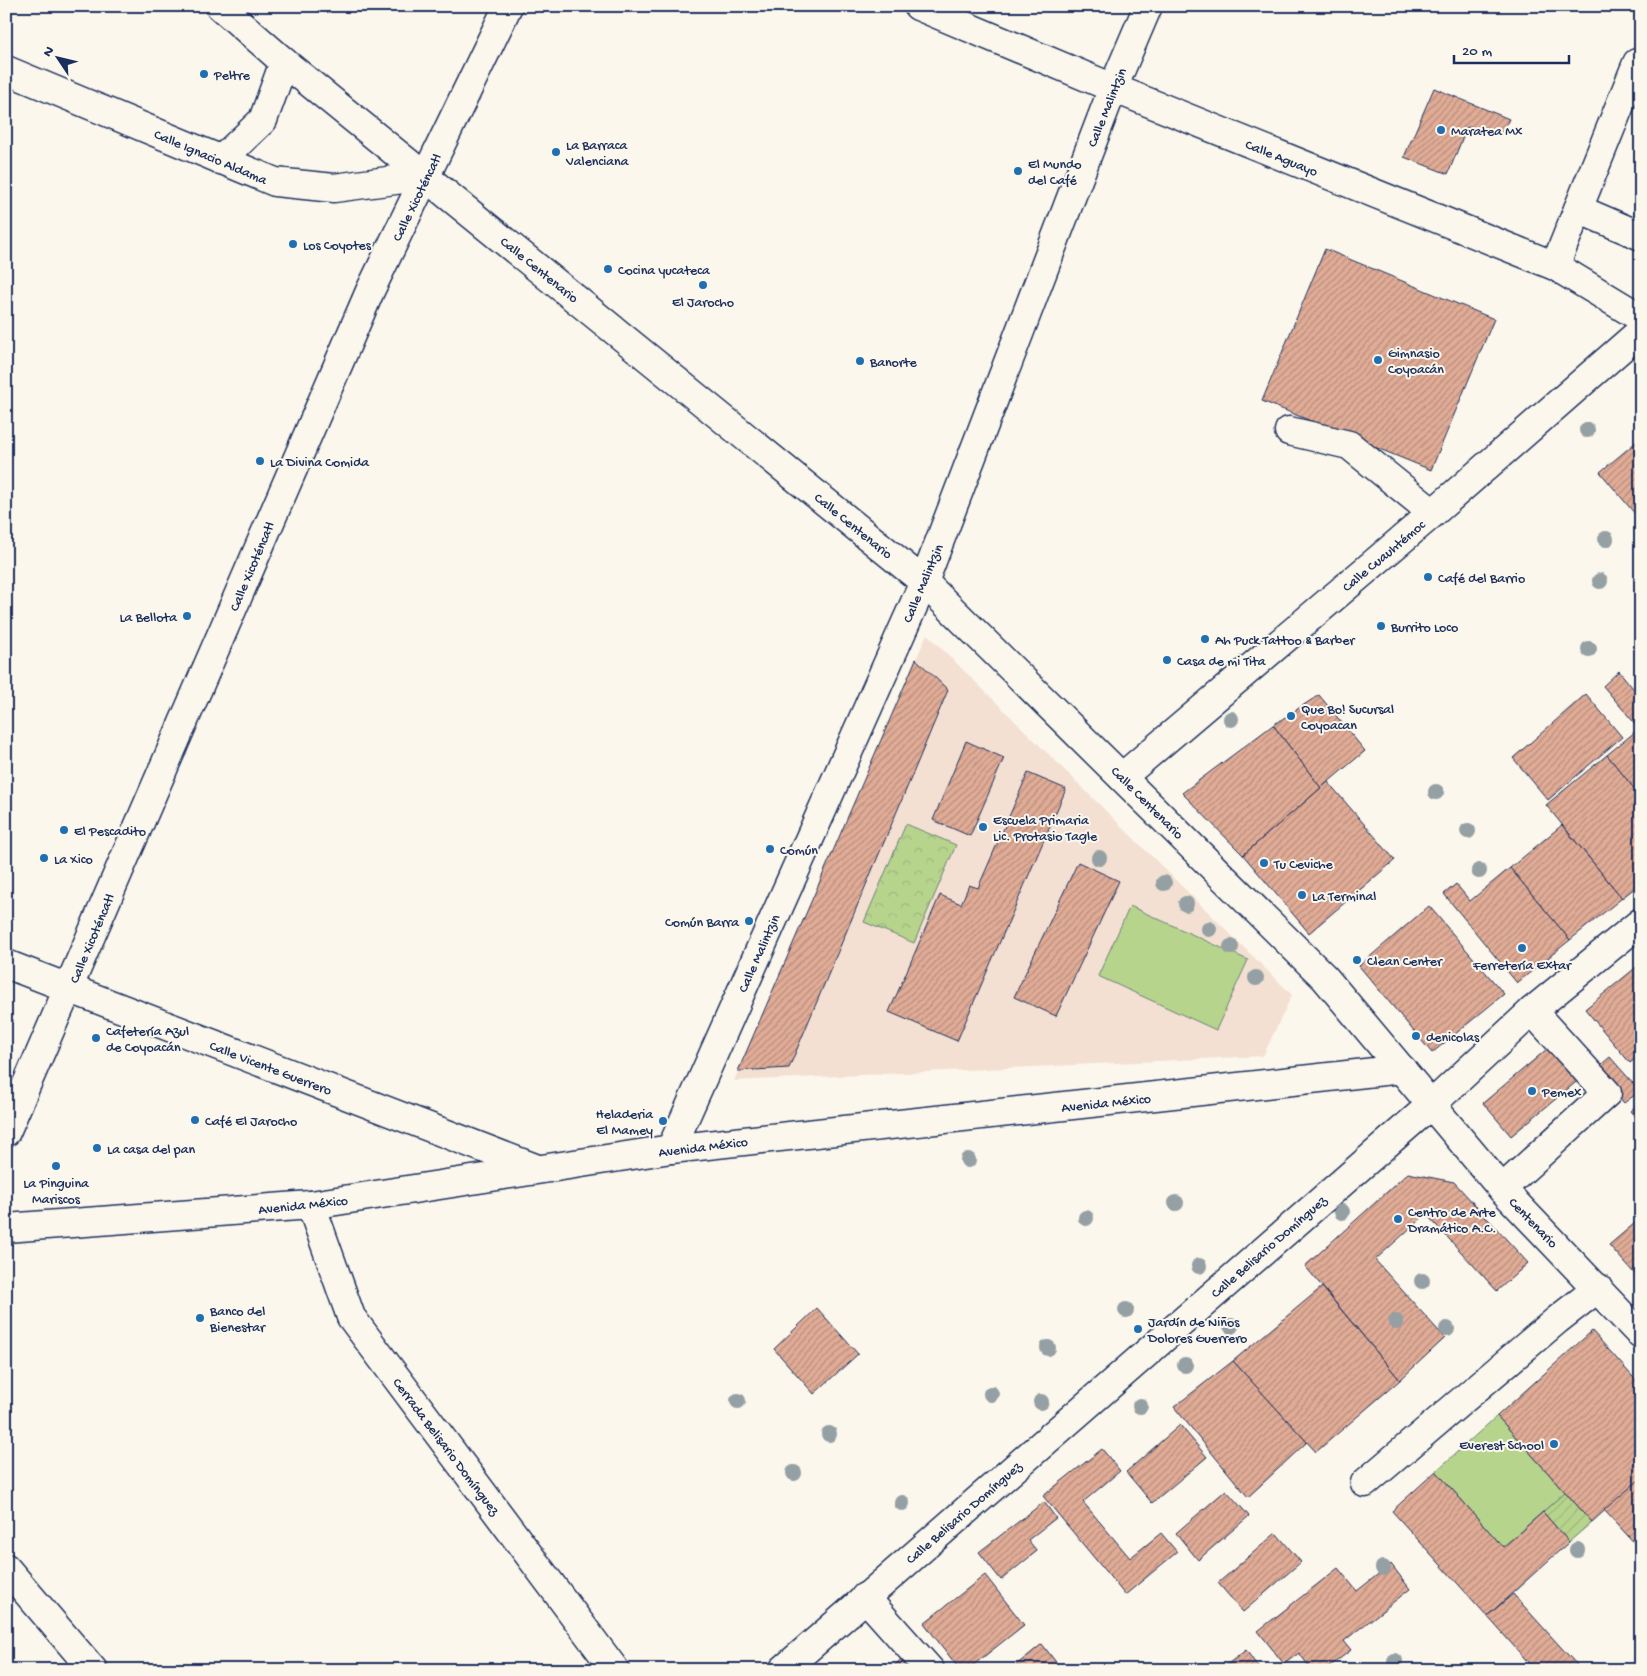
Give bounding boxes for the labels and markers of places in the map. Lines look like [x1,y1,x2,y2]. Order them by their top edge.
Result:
marker: Peltre [198,68,210,80]
place label: Peltre [213,68,251,85]
marker: Maratea Mx [1435,124,1447,136]
place label: Maratea Mx [1451,124,1523,141]
place label: La Barraca Valenciana [565,138,630,171]
marker: La Barraca Valenciana [550,146,562,158]
place label: El Mundo del Café [1028,157,1082,190]
marker: El Mundo del Café [1012,165,1024,177]
marker: Los Coyotes [287,238,299,250]
place label: Los Coyotes [303,238,372,255]
marker: Cocina yucateca [602,263,614,275]
place label: Cocina yucateca [618,263,711,280]
marker: El Jarocho [697,279,709,291]
place label: El Jarocho [672,295,734,312]
place label: Gimnasio Coyoacán [1388,346,1444,379]
marker: Gimnasio Coyoacán [1372,354,1384,366]
marker: Banorte [854,355,866,367]
place label: Banorte [869,355,918,372]
marker: La Divina Comida [254,455,266,467]
place label: La Divina Comida [270,455,370,472]
marker: Café del Barrio [1422,571,1434,583]
place label: Café del Barrio [1438,571,1525,588]
place label: La Bellota [119,610,178,627]
marker: La Bellota [181,610,193,622]
marker: Burrito Loco [1375,620,1387,632]
place label: Burrito Loco [1390,620,1458,637]
marker: Ah Puck Tattoo & Barber [1199,633,1211,645]
place label: Ah Puck Tattoo & Barber [1215,633,1355,650]
marker: Casa de mi Tita [1161,654,1173,666]
place label: Casa de mi Tita [1177,654,1267,671]
place label: Que Bo! Sucursal Coyoacan [1301,702,1394,735]
marker: Que Bo! Sucursal Coyoacan [1285,710,1297,722]
place label: Escuela Primaria Lic. Protasio Tagle [993,813,1098,846]
marker: Escuela Primaria Lic. Protasio Tagle [977,821,989,833]
marker: El Pescadito [58,824,70,836]
place label: El Pescadito [74,824,146,841]
marker: Común [764,843,776,855]
place label: Común [780,843,818,860]
marker: La Xico [38,852,50,864]
place label: La Xico [54,852,93,869]
marker: Tu Ceviche [1258,857,1270,869]
place label: Tu Ceviche [1273,857,1334,874]
marker: La Terminal [1296,889,1308,901]
place label: La Terminal [1312,889,1376,906]
place label: Común Barra [665,915,740,932]
marker: Común Barra [743,915,755,927]
marker: Ferretería Extar [1516,942,1528,954]
marker: Clean Center [1351,954,1363,966]
place label: Clean Center [1367,954,1443,971]
place label: Ferretería Extar [1472,958,1572,975]
place label: Cafetería Azul de Coyoacán [106,1024,189,1057]
marker: denicolas [1410,1030,1422,1042]
place label: denicolas [1426,1030,1480,1047]
marker: Cafetería Azul de Coyoacán [90,1032,102,1044]
marker: Pemex [1526,1085,1538,1097]
place label: Pemex [1541,1085,1582,1102]
place label: Heladeria El Mamey [596,1107,654,1140]
marker: Café El Jarocho [189,1114,201,1126]
place label: Café El Jarocho [205,1114,297,1131]
marker: Heladeria El Mamey [657,1115,669,1127]
marker: La casa del pan [91,1142,103,1154]
place label: La casa del pan [107,1142,195,1159]
marker: La Pinguina Mariscos [50,1160,62,1172]
place label: La Pinguina Mariscos [23,1176,90,1209]
place label: Centro de Arte Dramático A.C. [1407,1205,1496,1238]
marker: Centro de Arte Dramático A.C. [1392,1213,1404,1225]
place label: Banco del Bienestar [209,1304,266,1337]
marker: Banco del Bienestar [194,1312,206,1324]
place label: Jardín de Niños Dolores Guerrero [1147,1315,1247,1348]
marker: Jardín de Niños Dolores Guerrero [1132,1323,1144,1335]
place label: Everest School [1459,1438,1544,1455]
marker: Everest School [1548,1438,1560,1450]

